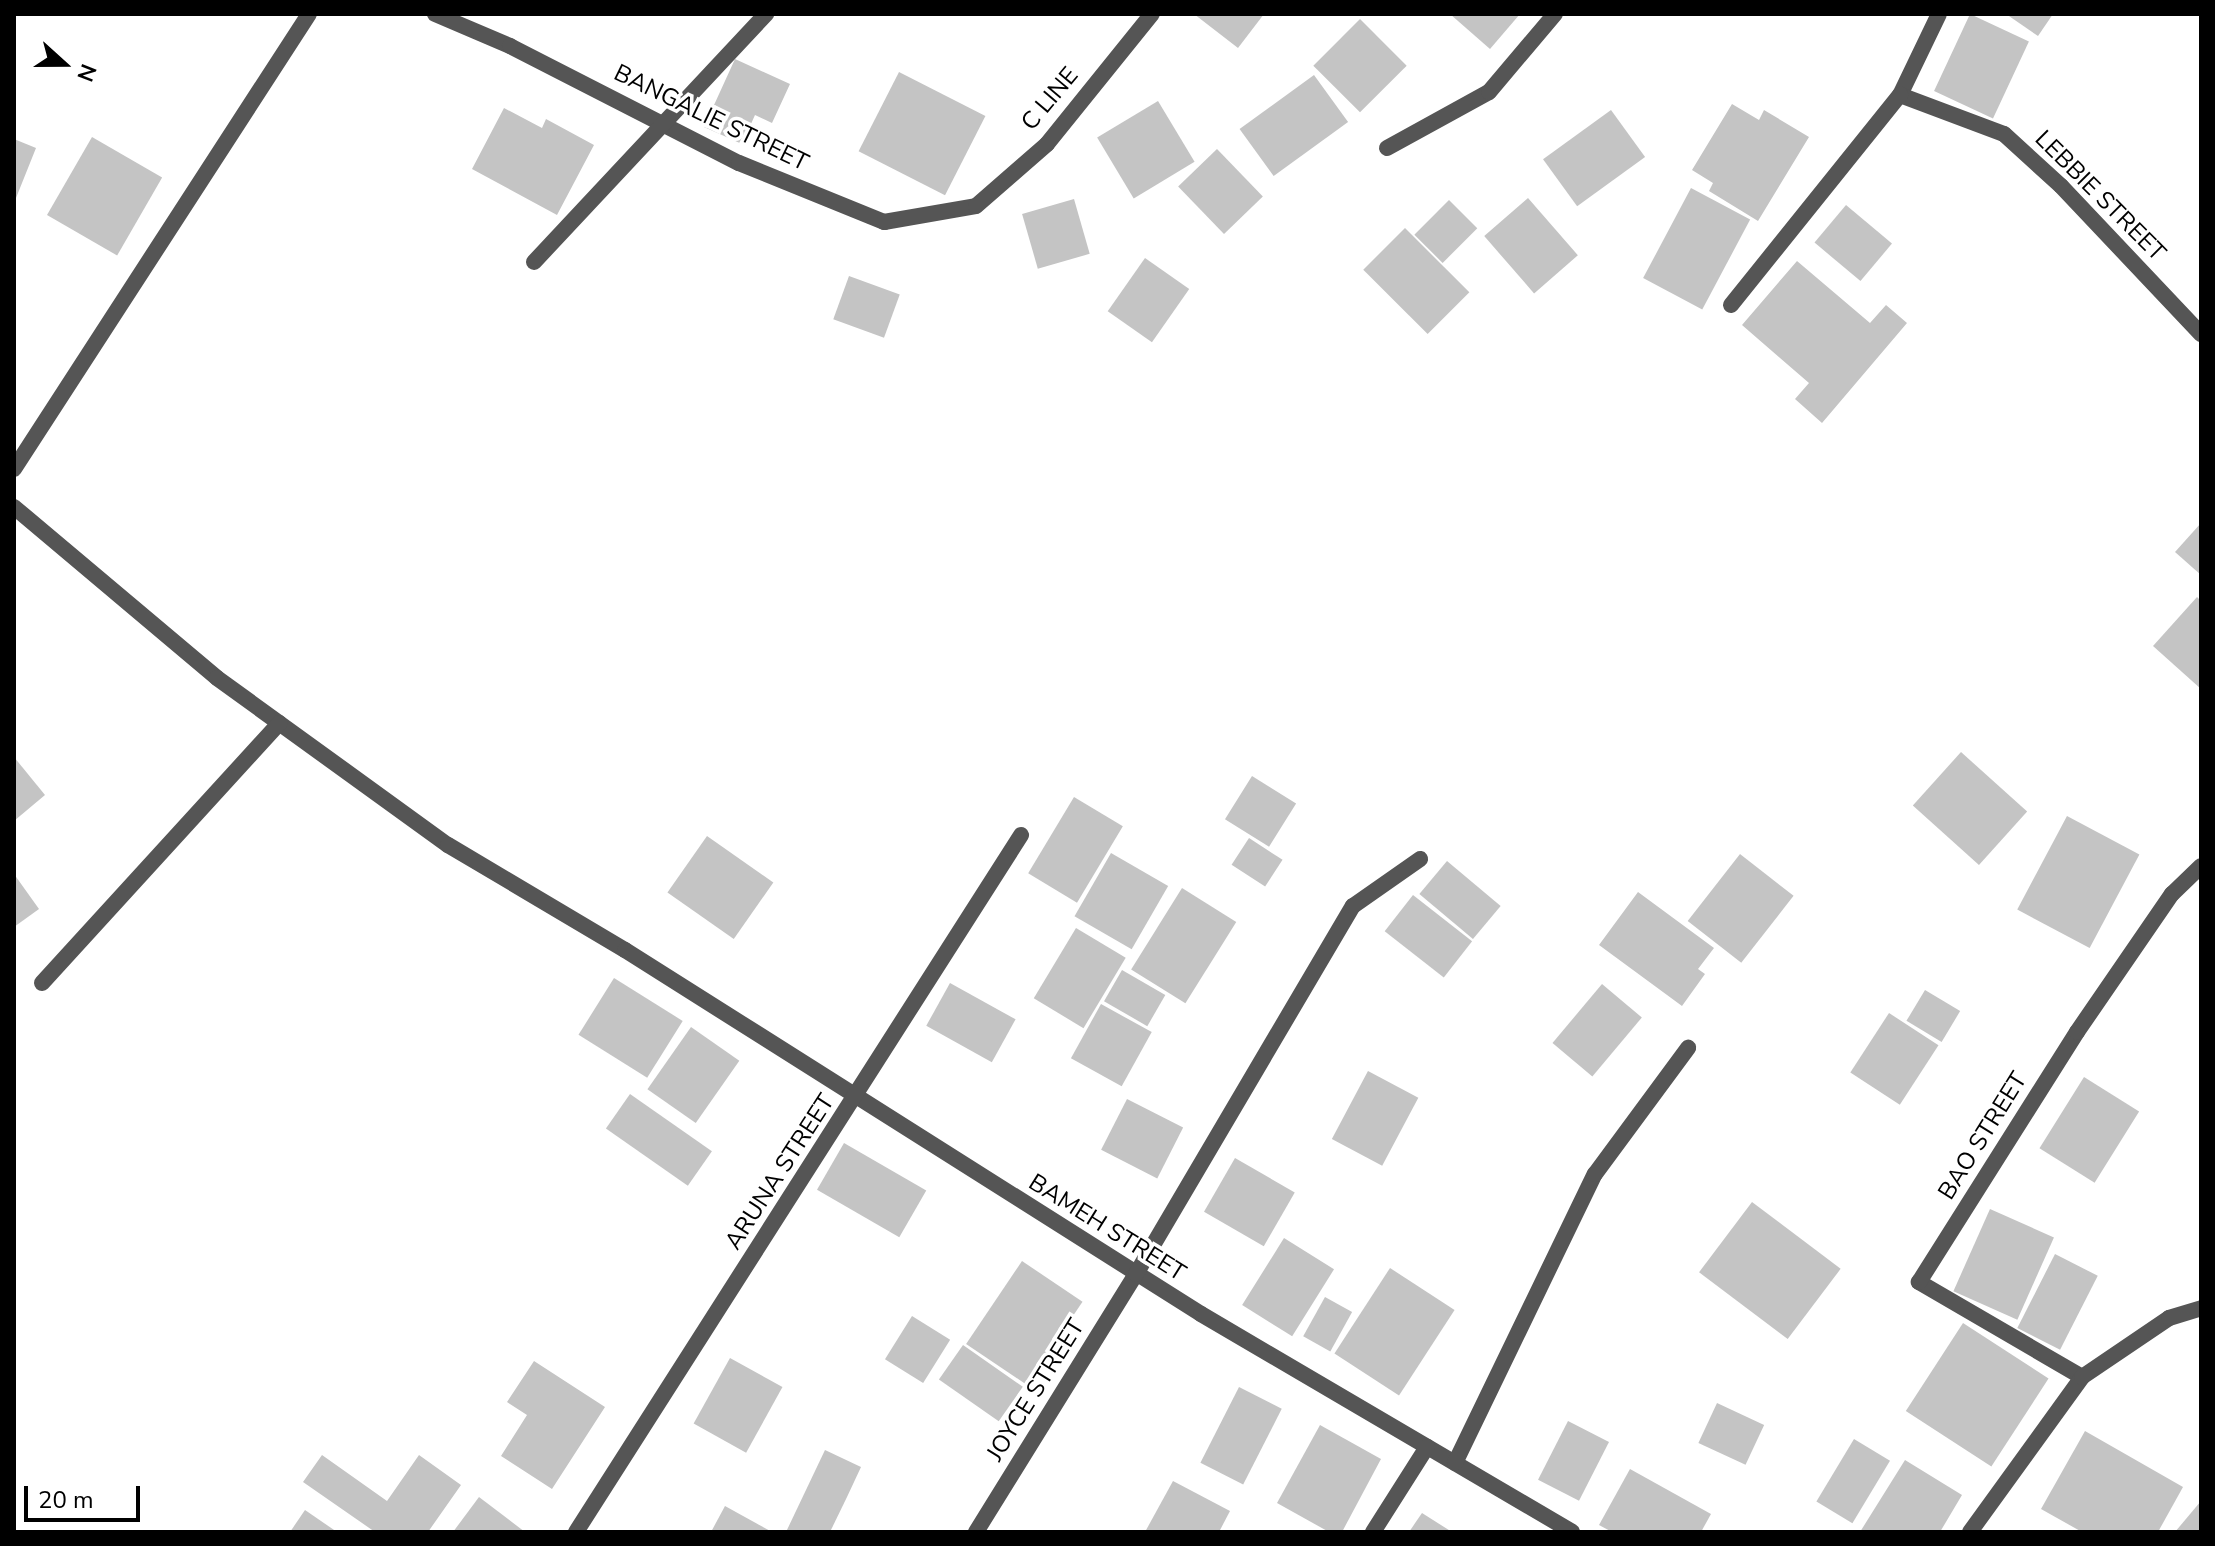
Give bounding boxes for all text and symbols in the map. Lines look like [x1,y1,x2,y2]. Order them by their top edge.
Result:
north arrow [24,24,104,104]
street label: BANGALIE STREET [609,58,813,178]
text: N [69,60,103,86]
street label: C LINE [1015,62,1085,136]
street label: LEBBIE STREET [2029,125,2171,267]
street label: BAO STREET [1932,1067,2034,1205]
street label: ARUNA STREET [719,1089,841,1255]
street label: BAMEH STREET [1023,1168,1191,1288]
street label: JOYCE STREET [981,1314,1091,1466]
scale bar [28,1470,144,1520]
text: 20 m [38,1484,94,1516]

